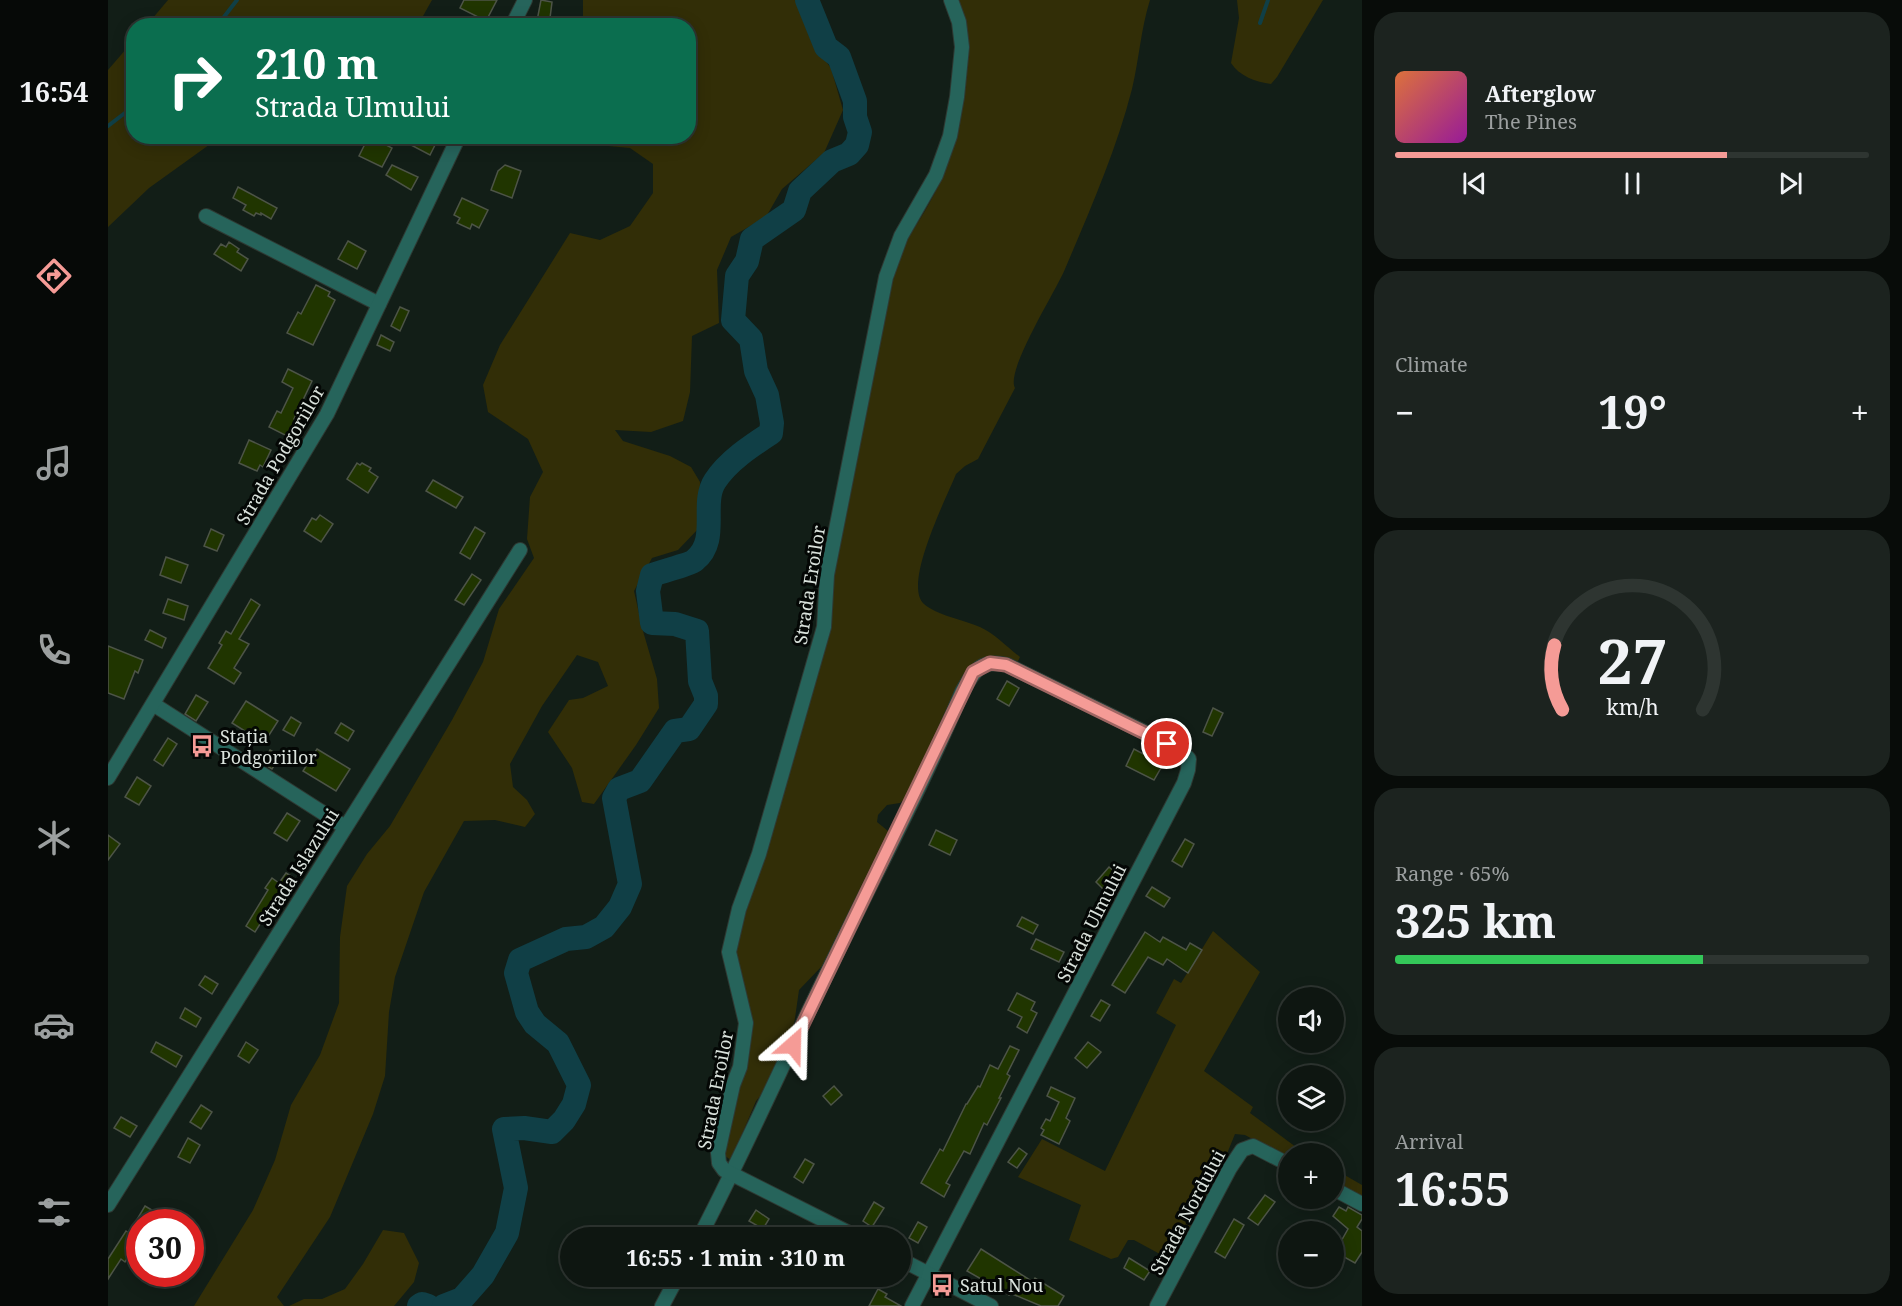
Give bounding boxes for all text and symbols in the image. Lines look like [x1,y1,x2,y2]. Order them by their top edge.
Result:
text: 210 m [255,34,379,91]
icon: right [156,42,234,120]
text: 16:54 [19,73,89,110]
text: Afterglow [1485,78,1596,108]
text: Strada Ulmului [255,88,450,125]
text: The Pines [1485,108,1577,135]
icon: previous [1458,167,1491,200]
icon: pause [1616,167,1649,200]
icon: next [1774,167,1807,200]
icon: directions [33,255,75,297]
text: Climate [1395,351,1468,378]
street label: Strada Podgoriilor [230,381,330,529]
text: 19° [1598,381,1667,442]
text: − [1395,390,1414,435]
text: + [1851,390,1869,435]
icon: music [33,442,75,484]
street label: Strada Eroilor [788,523,830,646]
text: 27 [1597,617,1667,702]
icon: phone [33,629,75,671]
text: km/h [1606,692,1659,721]
pin [1141,718,1192,769]
place label: Stația Podgoriilor [220,724,317,769]
icon: arrive [1150,727,1183,760]
bus stop icon: Stația Podgoriilor [189,733,215,759]
street label: Strada Islazului [252,804,344,930]
icon: climate [33,817,75,859]
street label: Strada Ulmului [1051,859,1131,986]
text: Range · 65% [1395,860,1509,887]
text: 325 km [1395,890,1556,951]
map controls [1278,987,1344,1287]
button: sound [1278,987,1344,1053]
icon: car [33,1004,75,1046]
position arrow [761,1013,825,1077]
street label: Strada Eroilor [692,1028,738,1151]
button: layers [1278,1065,1344,1131]
text: Arrival [1395,1128,1463,1155]
button: + [1278,1143,1344,1209]
street label: Strada Nordului [1144,1145,1230,1279]
text: 16:55 [1395,1158,1510,1219]
icon: filters [33,1191,75,1233]
speed limit sign: 30 [126,1209,204,1287]
button: − [1278,1221,1344,1287]
text: 16:55 · 1 min · 310 m [626,1242,845,1272]
bus stop icon: Satul Nou [929,1272,955,1298]
place label: Satul Nou [960,1273,1044,1297]

